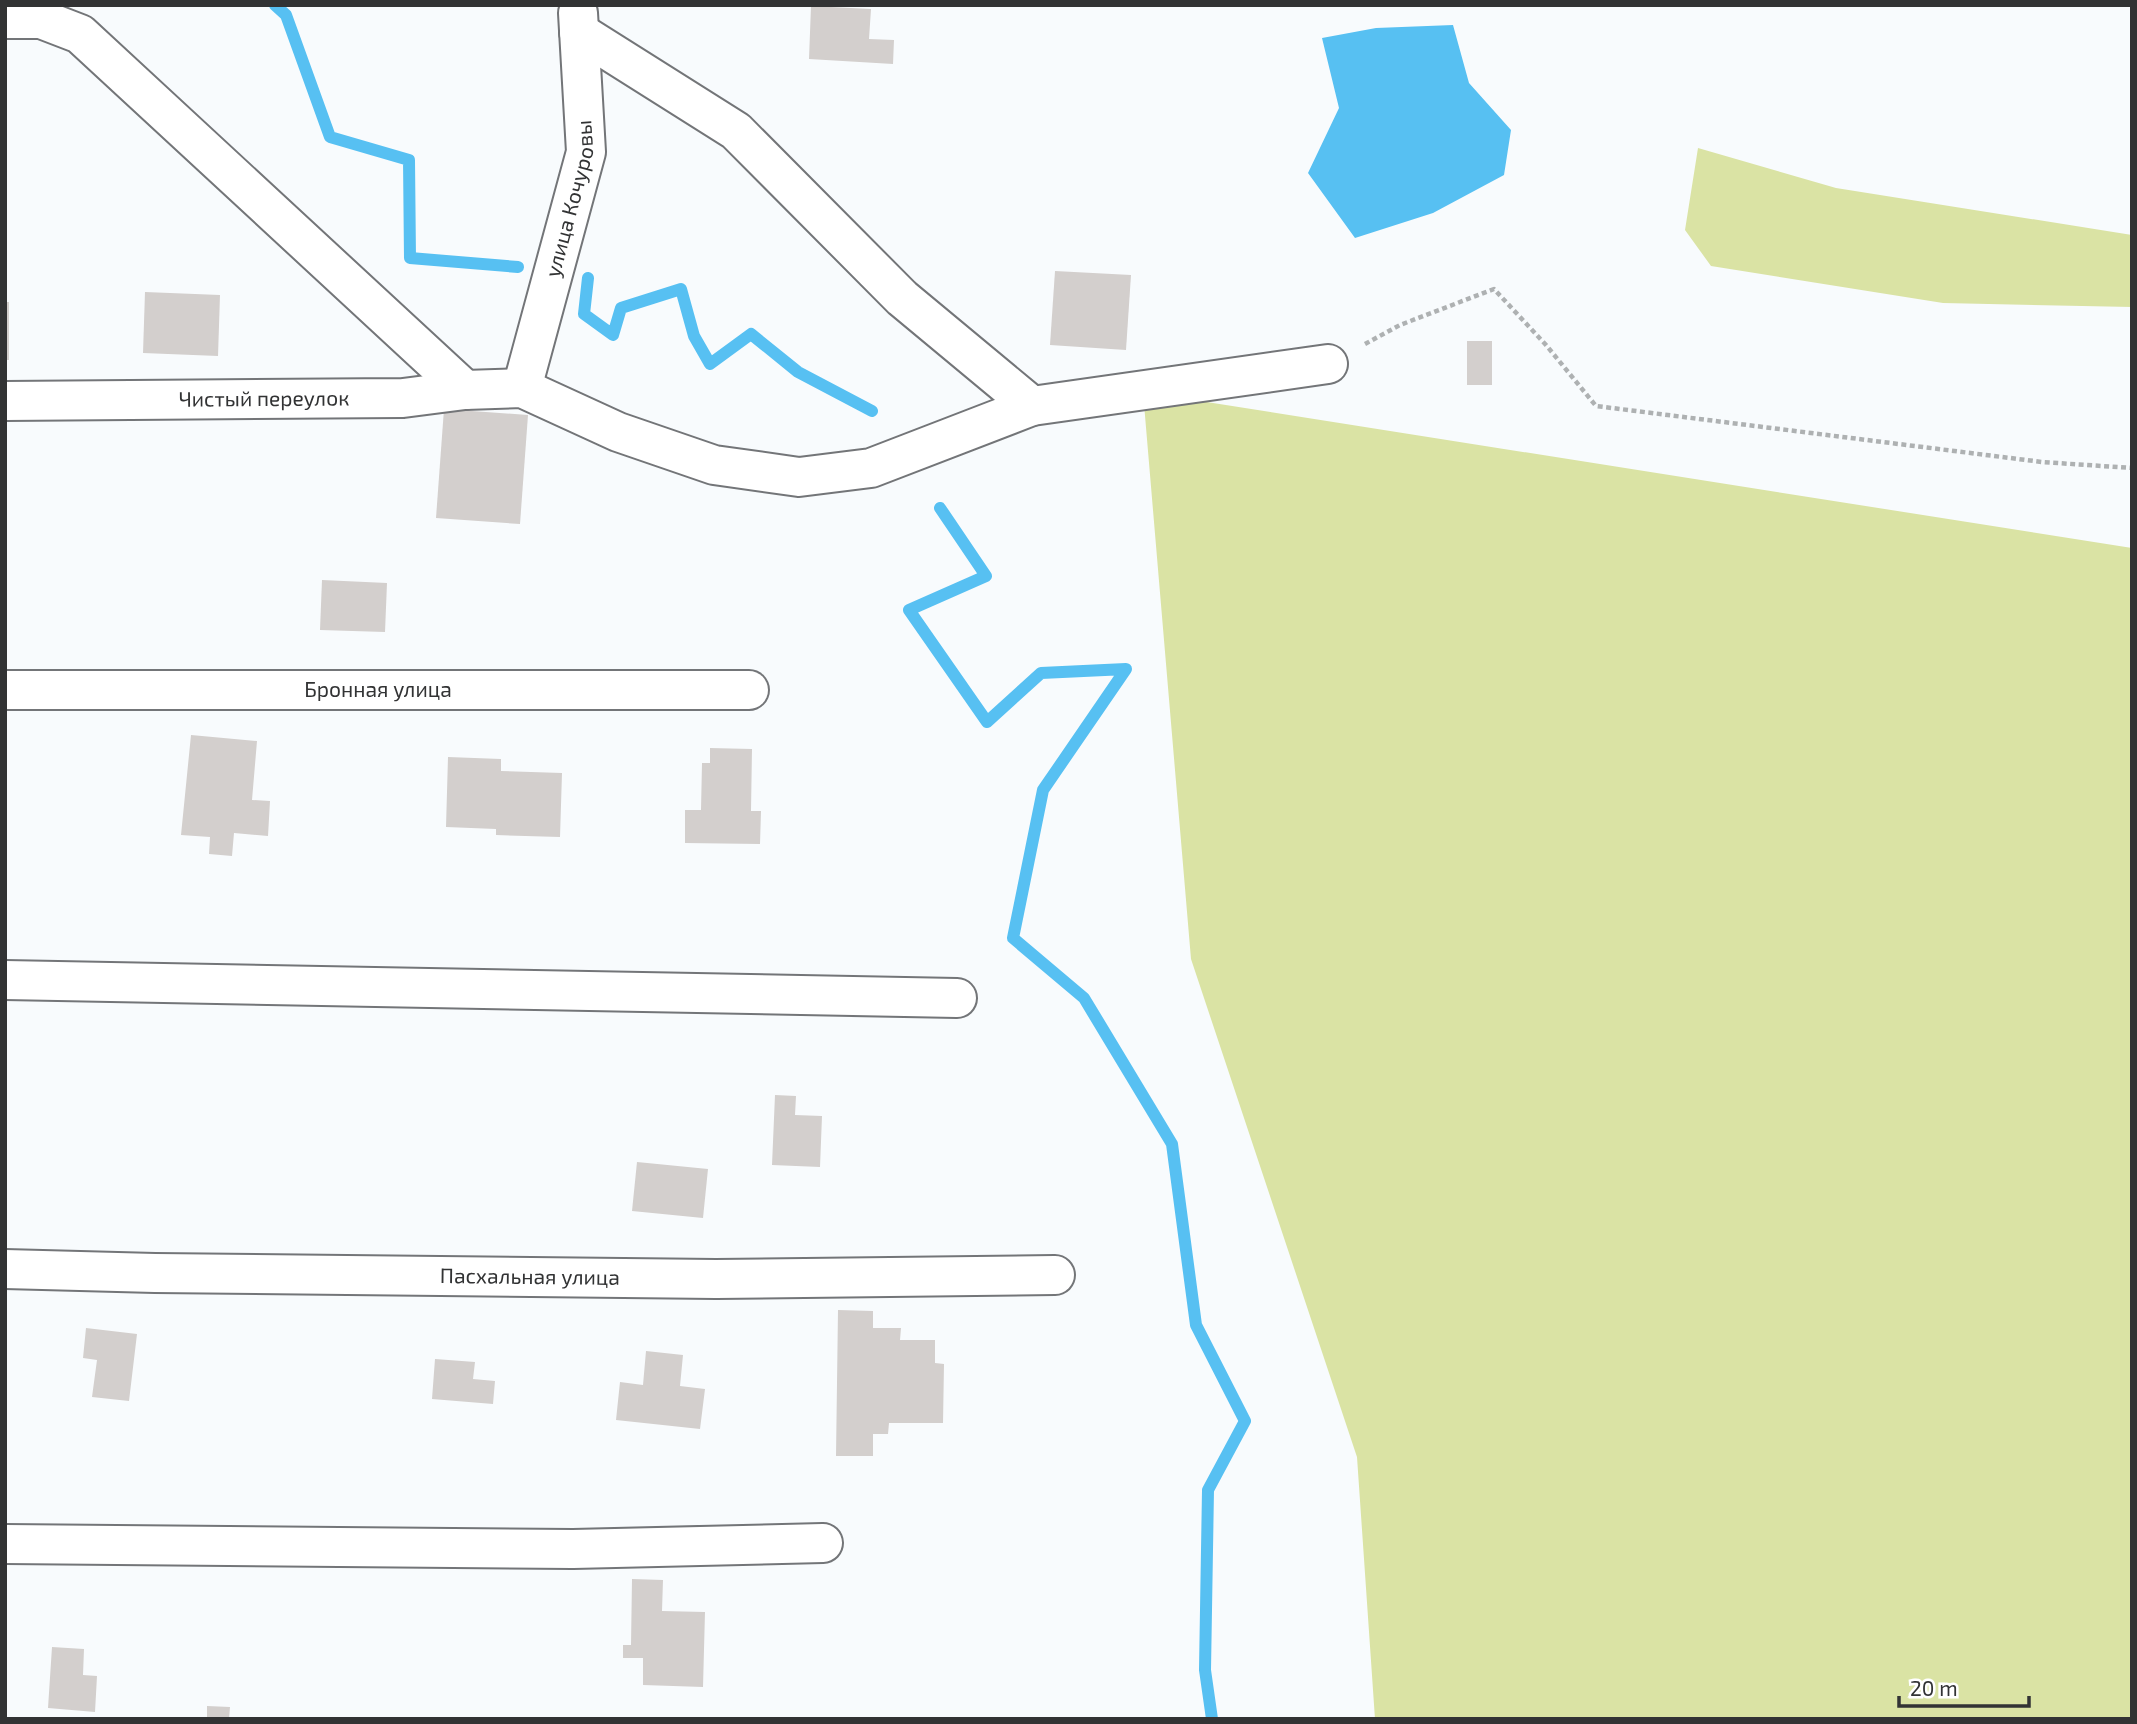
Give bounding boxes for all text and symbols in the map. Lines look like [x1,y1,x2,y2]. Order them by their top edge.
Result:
street label: улица Кочуровы [539,119,598,280]
street label: Чистый переулок [179,384,349,411]
street label: Бронная улица [304,676,452,702]
street label: Пасхальная улица [440,1262,620,1289]
scale bar [1899,1664,2028,1708]
text: 20 m [1910,1675,1958,1700]

